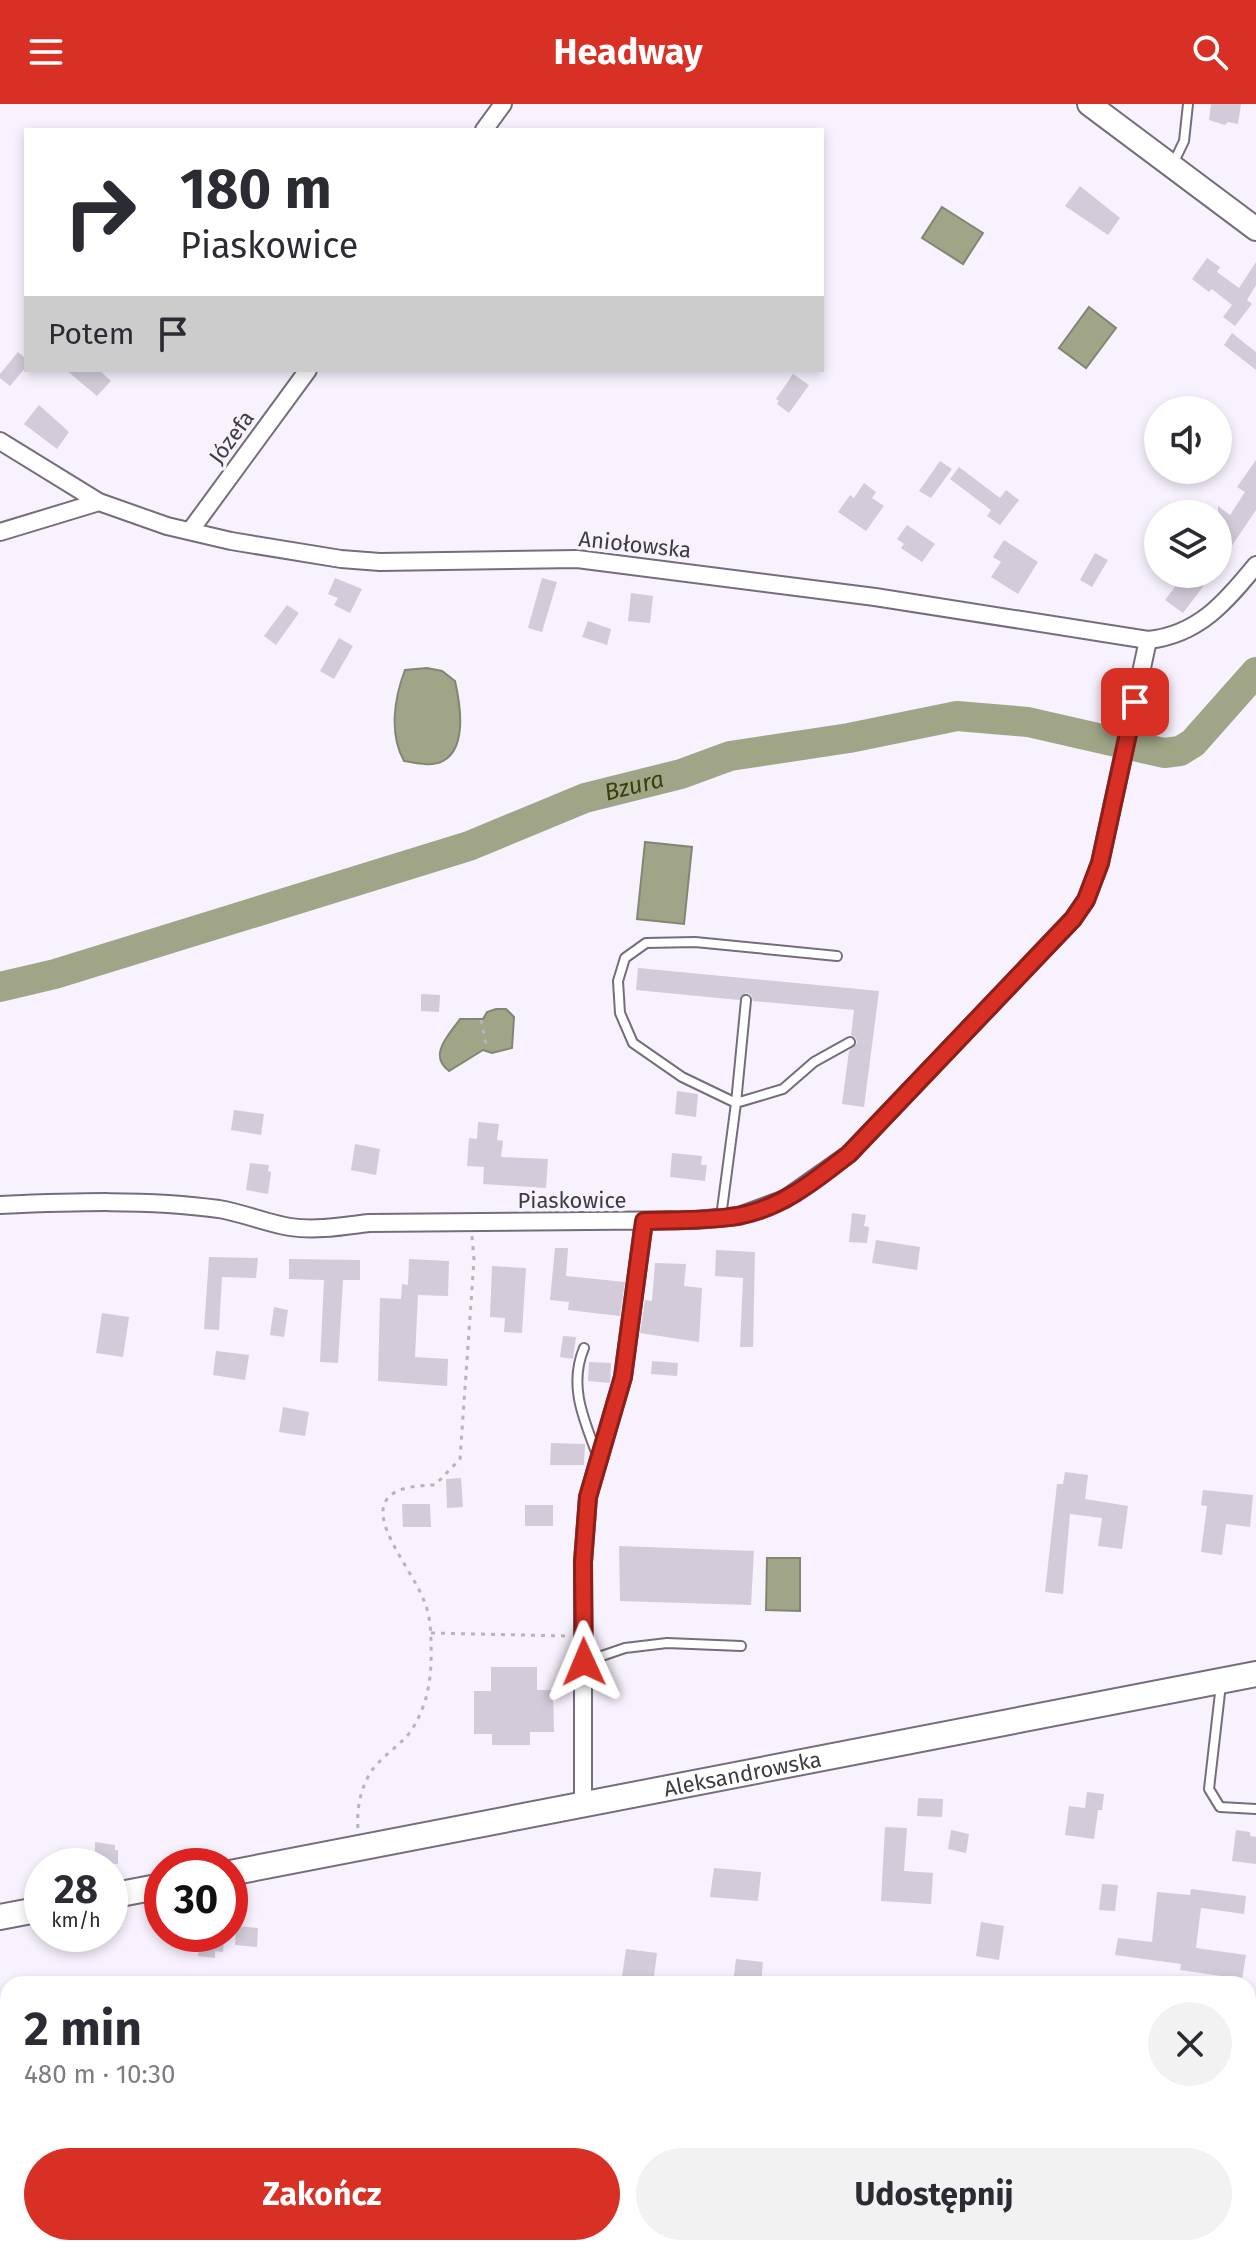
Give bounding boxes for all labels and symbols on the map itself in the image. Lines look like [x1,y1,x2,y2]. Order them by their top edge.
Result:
street label: Józefa [203,405,260,469]
street label: Aniołowska [577,525,693,564]
pin [1101,668,1169,736]
water label: Bzura [601,765,667,807]
street label: Piaskowice [518,1187,626,1214]
position arrow [542,1620,626,1704]
street label: Aleksandrowska [661,1746,824,1803]
speed limit sign: 30 [144,1848,248,1952]

